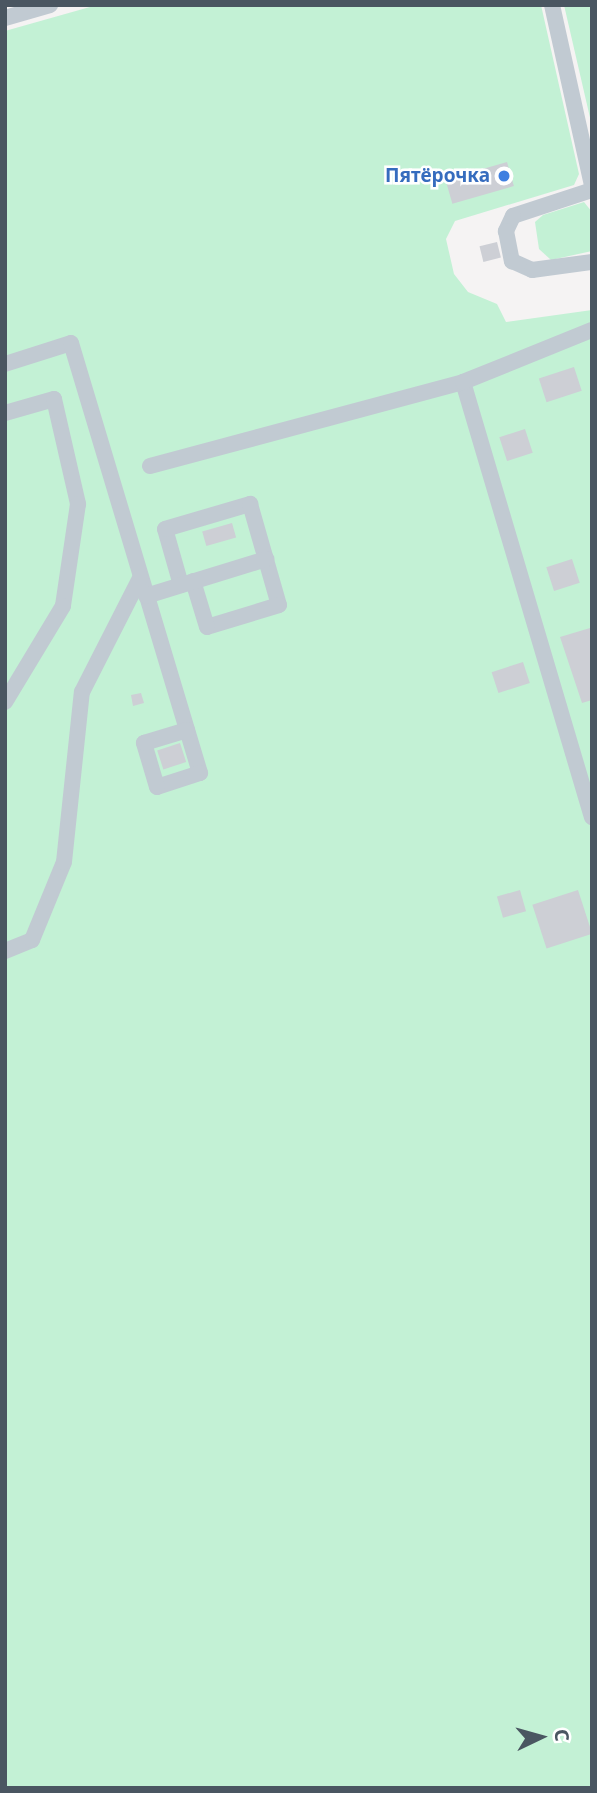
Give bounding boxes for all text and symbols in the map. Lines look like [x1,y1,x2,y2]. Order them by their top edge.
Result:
place label: Пятёрочка [385,165,490,187]
marker: Пятёрочка [496,168,512,184]
north arrow [506,1702,576,1772]
text: С [548,1728,575,1742]

